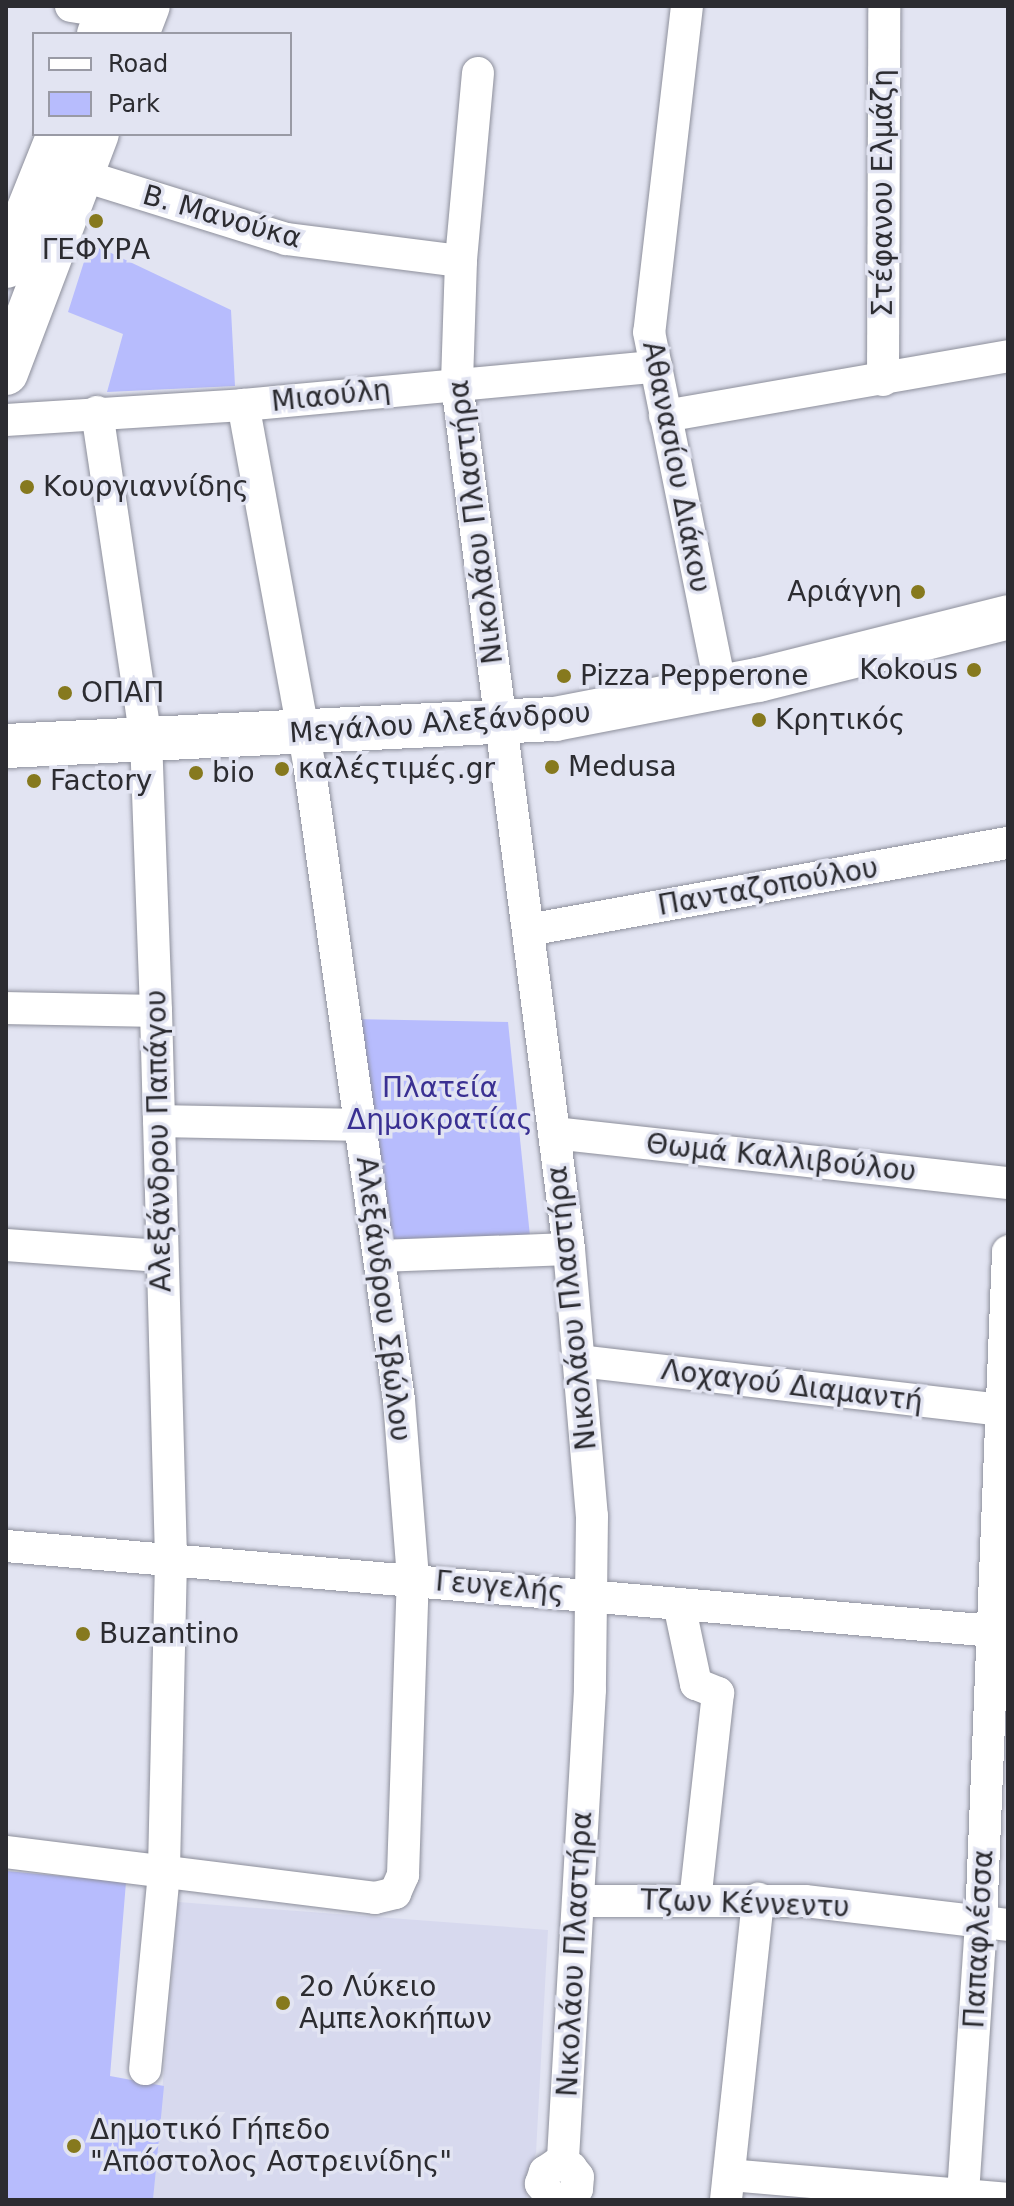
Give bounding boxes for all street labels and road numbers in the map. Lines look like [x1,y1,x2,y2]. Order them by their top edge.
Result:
street label: Στέφανου Ελμάζη [866,69,900,317]
street label: Β. Μανούκα [139,178,305,256]
street label: Αθανασίου Διάκου [635,339,717,595]
street label: Μιαούλη [270,373,392,419]
street label: Νικολάου Πλαστήρα [442,378,510,666]
street label: Μεγάλου Αλεξάνδρου [288,696,592,750]
street label: Πανταζοπούλου [655,851,881,923]
street label: Αλεξάνδρου Παπάγου [140,990,178,1292]
street label: Θωμά Καλλιβούλου [644,1127,918,1189]
street label: Αλεξάνδρου Σβώλου [349,1155,417,1443]
street label: Νικολάου Πλαστήρα [540,1164,604,1452]
street label: Λοχαγού Διαμαντή [659,1353,925,1419]
street label: Γευγελής [434,1565,566,1609]
street label: Νικολάου Πλαστήρα [551,1810,599,2098]
street label: Παπαφλέσσα [958,1849,1000,2029]
street label: Τζων Κέννεντυ [640,1884,850,1924]

